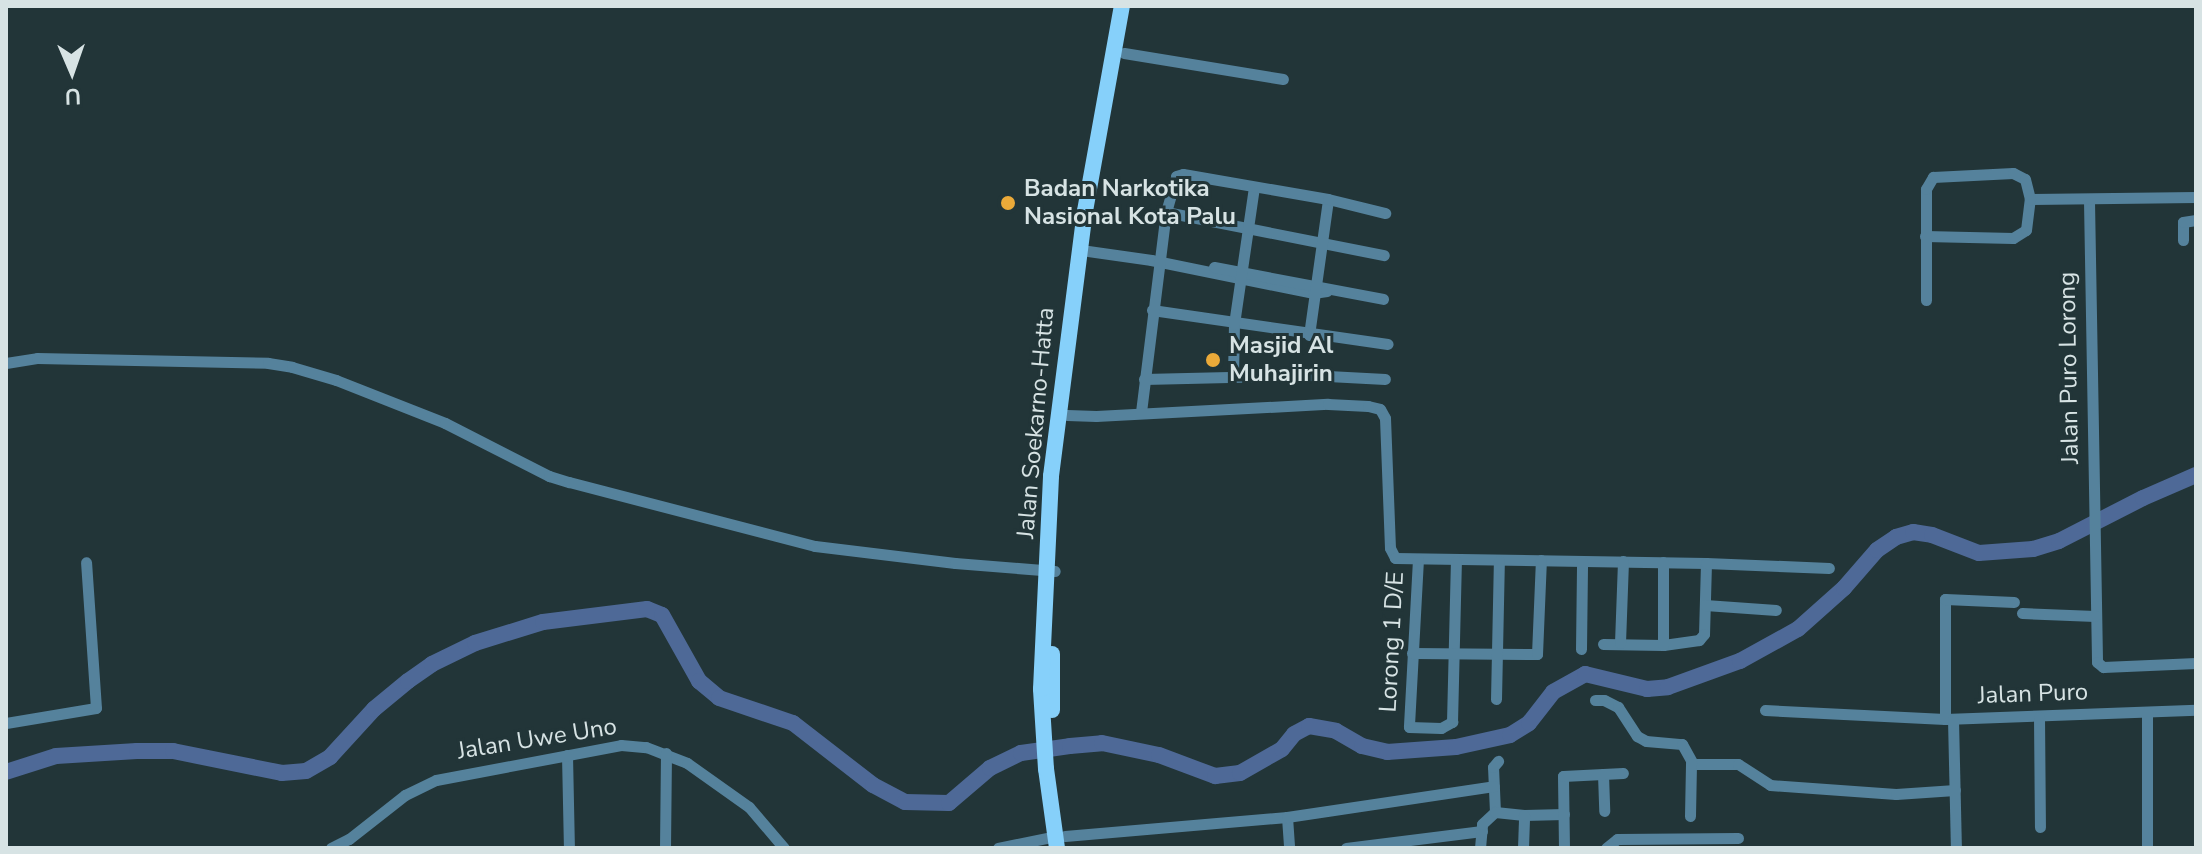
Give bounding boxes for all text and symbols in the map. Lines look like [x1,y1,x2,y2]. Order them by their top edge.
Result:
north arrow [32,32,112,112]
text: U [64,81,81,111]
place label: Badan Narkotika Nasional Kota Palu [1024,175,1236,231]
marker: Badan Narkotika Nasional Kota Palu [999,194,1017,212]
street label: Jalan Puro Lorong [2053,272,2085,464]
street label: Jalan Soekarno-Hatta [1012,306,1060,540]
place label: Masjid Al Muhajirin [1229,332,1333,388]
marker: Masjid Al Muhajirin [1204,351,1222,369]
street label: Lorong 1 D/E [1374,571,1410,713]
street label: Jalan Puro [1977,678,2089,710]
street label: Jalan Uwe Uno [455,712,619,766]

